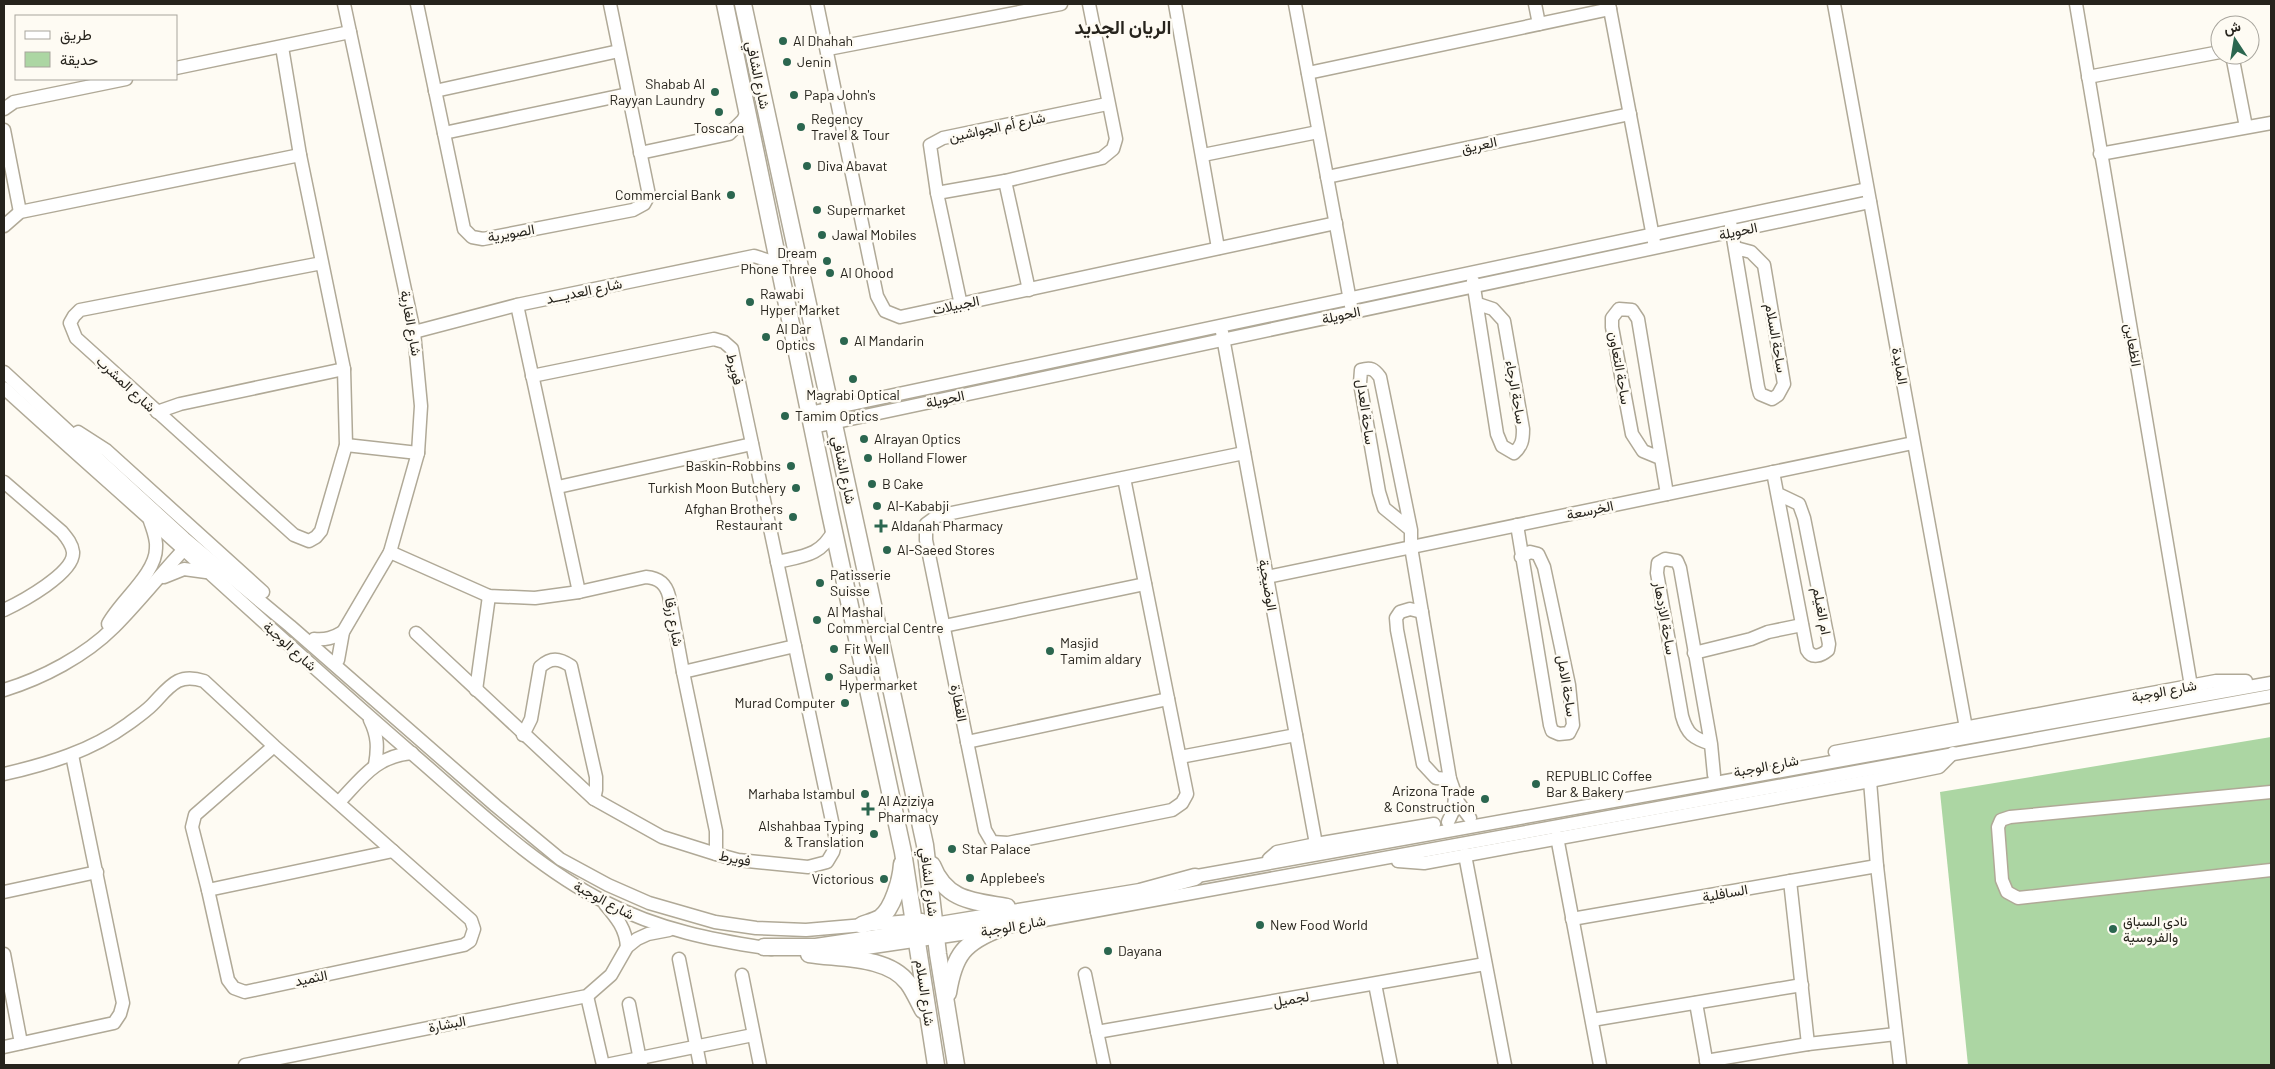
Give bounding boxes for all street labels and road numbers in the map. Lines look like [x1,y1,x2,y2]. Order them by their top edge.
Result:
street label: شارع الشافي [739,39,774,111]
street label: شارع أم الجواشين [947,108,1047,148]
street label: العريق [1460,132,1498,158]
street label: الحويلة [1717,218,1759,244]
street label: الصويرية [486,220,536,246]
street label: شارع العديـــد [544,274,624,310]
street label: شارع الغارية [394,289,426,358]
street label: الجبيلات [931,291,981,319]
street label: الحويلة [1320,302,1362,328]
street label: ساحة السلام [1761,302,1791,374]
street label: الظعاين [2120,322,2146,368]
street label: ساحة التعاون [1605,330,1635,406]
street label: المايدة [1889,346,1912,386]
street label: فويرط [722,351,748,387]
street label: شارع المشرب [91,352,159,417]
street label: ساحة الرجاء [1502,359,1530,425]
street label: ساحة العدل [1352,378,1379,446]
street label: الحويلة [924,386,966,412]
street label: شارع الشافي [825,434,860,506]
street label: الخرسعة [1565,496,1615,524]
street label: الوضيحية [1255,558,1281,612]
street label: ساحة الازدهار [1650,579,1680,656]
street label: ام الغيلم [1809,586,1835,636]
street label: شارع زرقا [659,596,687,648]
street label: شارع الوجبة [258,617,321,676]
street label: ساحة الامل [1553,654,1581,718]
street label: شارع الوجبة [2130,676,2198,708]
street label: القطارة [947,683,971,723]
street label: شارع الوجبة [1732,751,1800,783]
street label: فويرط [717,846,753,870]
street label: شارع الشافي [913,847,942,918]
street label: شارع الوجبة [570,877,637,925]
street label: السافلية [1701,880,1749,905]
street label: شارع الوجبة [979,911,1047,943]
street label: شارع السلام [909,959,939,1028]
street label: الثميد [293,966,329,989]
street label: لجميل [1271,987,1311,1011]
street label: البشارة [427,1012,467,1036]

